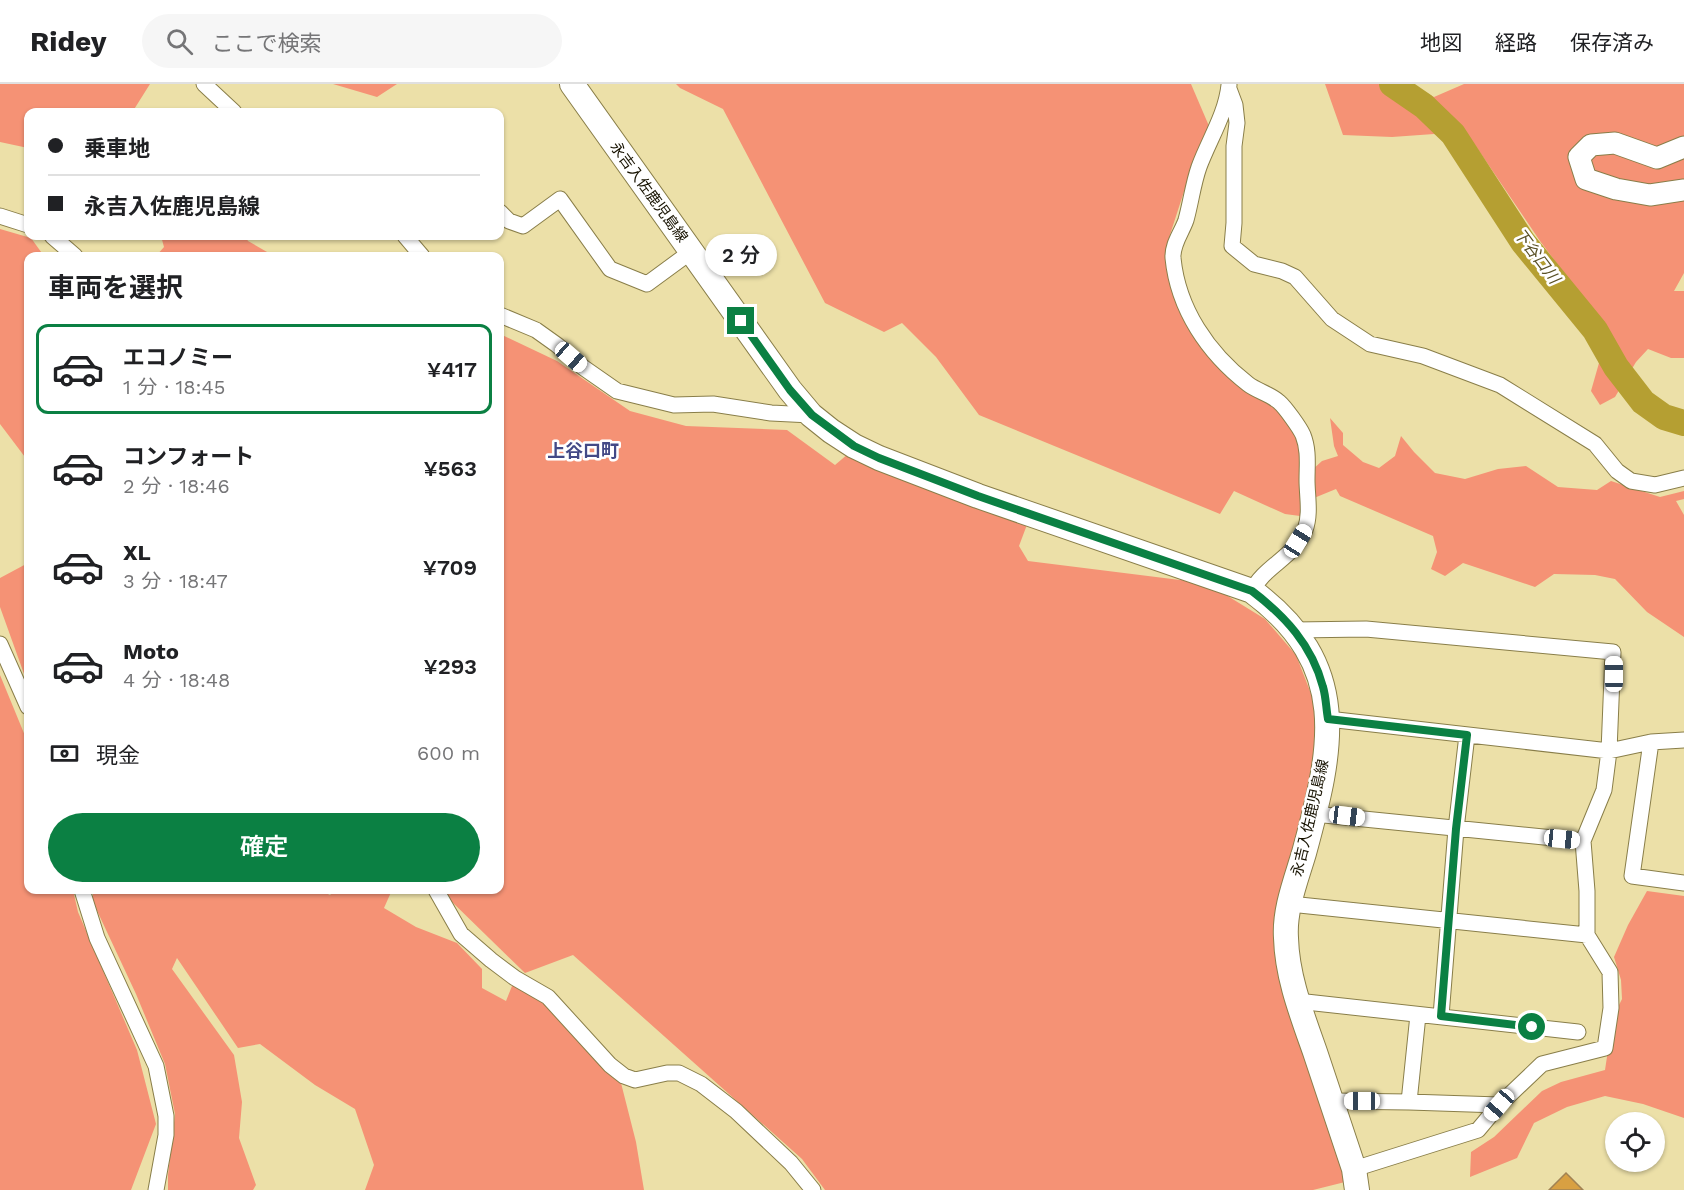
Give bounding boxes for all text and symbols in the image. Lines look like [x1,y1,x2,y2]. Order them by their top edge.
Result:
search box [142,14,562,68]
text: Ridey [30,25,106,58]
icon: search [163,25,196,58]
text: 地図 [1420,30,1462,55]
text: 経路 [1495,30,1537,55]
text: 保存済み [1570,30,1654,55]
text: ここで検索 [211,31,321,56]
text: 乗車地 [84,136,150,161]
street label: 永吉入佐鹿児島線 [606,138,692,246]
text: 永吉入佐鹿児島線 [84,194,260,219]
water label: 下谷口川 [1510,225,1565,289]
callout: 2 分 [705,234,777,276]
text: 2 分 [722,243,760,267]
text: 車両を選択 [48,272,183,304]
route end [727,307,754,334]
car [552,338,590,376]
icon: car [51,342,105,396]
text: エコノミー [123,345,233,370]
text: ¥417 [427,357,477,382]
text: 1 分 · 18:45 [123,375,225,399]
district label: 上谷口町 [547,440,619,461]
icon: car [51,441,105,495]
text: コンフォート [123,444,254,469]
text: ¥563 [423,456,477,481]
text: 2 分 · 18:46 [123,474,230,498]
car [1281,521,1315,561]
icon: car [51,540,105,594]
text: XL [123,540,151,565]
text: ¥709 [423,555,477,580]
text: 3 分 · 18:47 [123,569,228,593]
icon: car [51,639,105,693]
text: Moto [123,639,179,664]
text: ¥293 [423,654,477,679]
car [1605,656,1623,692]
text: 4 分 · 18:48 [123,668,230,692]
icon: cash [48,737,81,770]
text: 600 m [417,741,480,765]
text: 現金 [96,743,140,768]
street label: 永吉入佐鹿児島線 [1288,758,1332,878]
car [1328,805,1366,827]
button: 確定 [48,813,480,882]
car [1543,828,1581,850]
route start [1518,1013,1545,1040]
car [1480,1086,1518,1124]
car [1344,1092,1380,1110]
map controls [1605,1112,1665,1172]
button: locate [1605,1112,1665,1172]

